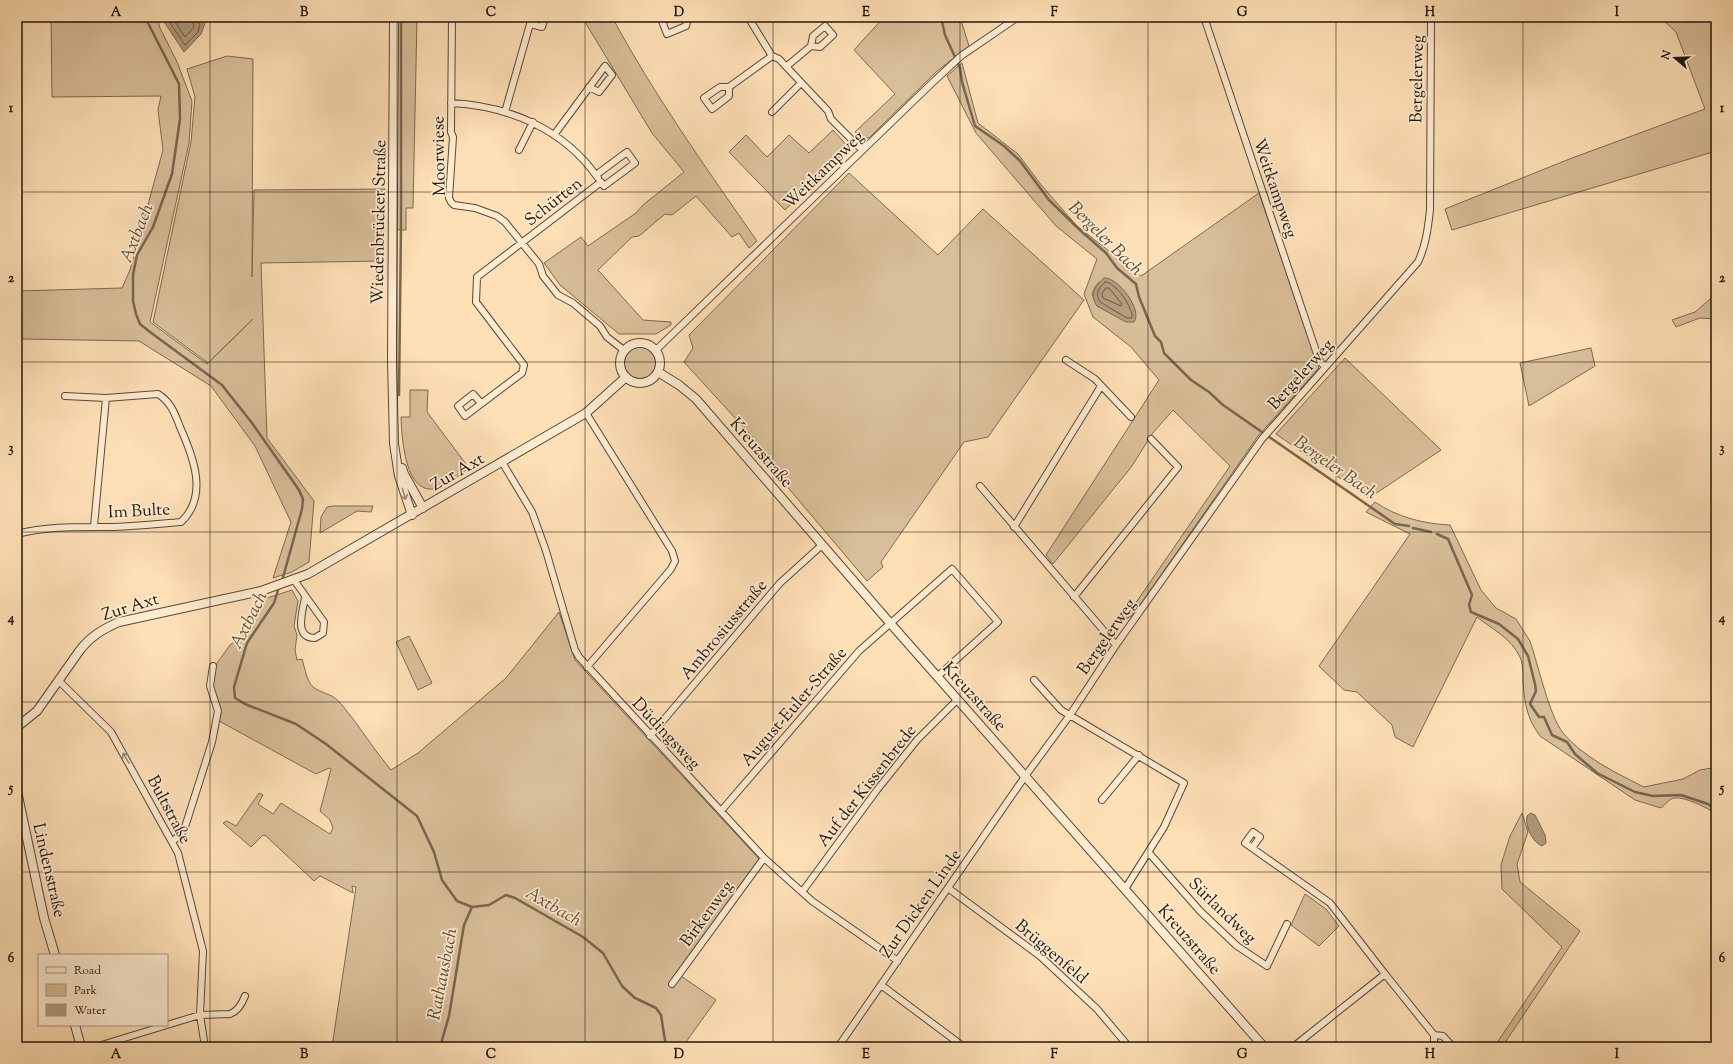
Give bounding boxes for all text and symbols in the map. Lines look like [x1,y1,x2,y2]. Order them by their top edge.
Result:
text: A [111,4,122,22]
text: B [300,4,309,22]
text: C [486,4,496,22]
text: D [674,4,684,22]
text: E [862,4,870,22]
text: F [1050,4,1058,22]
text: G [1237,4,1248,22]
text: H [1425,4,1436,22]
text: I [1615,4,1620,22]
street label: Bergelerweg [1405,35,1431,123]
north arrow [1655,38,1695,78]
text: N [1657,48,1676,63]
text: 1 [9,100,14,118]
text: 1 [1720,100,1725,118]
street label: Moorwiese [427,116,453,196]
street label: Weitkampweg [779,126,870,215]
street label: Weitkampweg [1246,136,1302,242]
street label: Wiedenbrücker Straße [367,139,393,305]
street label: Schürten [520,172,588,233]
water label: Bergeler Bach [1061,196,1148,283]
water label: Axtbach [114,200,162,267]
text: 2 [8,270,15,288]
text: 2 [1719,270,1726,288]
street label: Bergelerweg [1263,334,1340,416]
street label: Kreuzstraße [723,413,798,494]
water label: Bergeler Bach [1288,430,1382,507]
text: 3 [8,440,14,458]
text: 3 [1719,440,1725,458]
street label: Zur Axt [427,448,489,498]
one-way arrow [401,487,408,500]
street label: Im Bulte [107,498,171,526]
street label: Ambrosiusstraße [675,575,774,686]
water label: Axtbach [224,587,275,654]
street label: Zur Axt [99,588,162,628]
street label: Bergelerweg [1072,594,1143,680]
text: 4 [7,610,15,628]
text: 4 [1718,610,1726,628]
street label: August-Euler-Straße [736,642,853,772]
street label: Kreuzstraße [936,657,1011,737]
street label: Düdingsweg [626,693,705,776]
street label: Auf der Kissenbrede [812,720,923,852]
one-way arrow [122,752,130,764]
street label: Bultstraße [140,771,196,849]
text: 5 [8,780,14,798]
text: 5 [1719,780,1725,798]
street label: Lindenstraße [26,821,71,920]
street label: Zur Dicken Linde [875,845,968,963]
street label: Sürlandweg [1182,873,1261,950]
street label: Birkenweg [675,876,740,952]
water label: Axtbach [520,881,586,934]
street label: Kreuzstraße [1151,900,1226,981]
street label: Brüggenfeld [1009,915,1093,991]
water label: Rathausbach [422,926,466,1023]
text: 6 [8,950,15,968]
text: 6 [1719,950,1726,968]
legend [38,954,168,1026]
text: Road [74,962,101,980]
text: Park [74,982,97,1000]
text: Water [74,1002,107,1020]
text: A [111,1046,122,1064]
text: B [300,1046,309,1064]
text: C [486,1046,496,1064]
text: D [674,1046,684,1064]
text: E [862,1046,870,1064]
text: F [1050,1046,1058,1064]
text: G [1237,1046,1248,1064]
text: H [1425,1046,1436,1064]
text: I [1615,1046,1620,1064]

